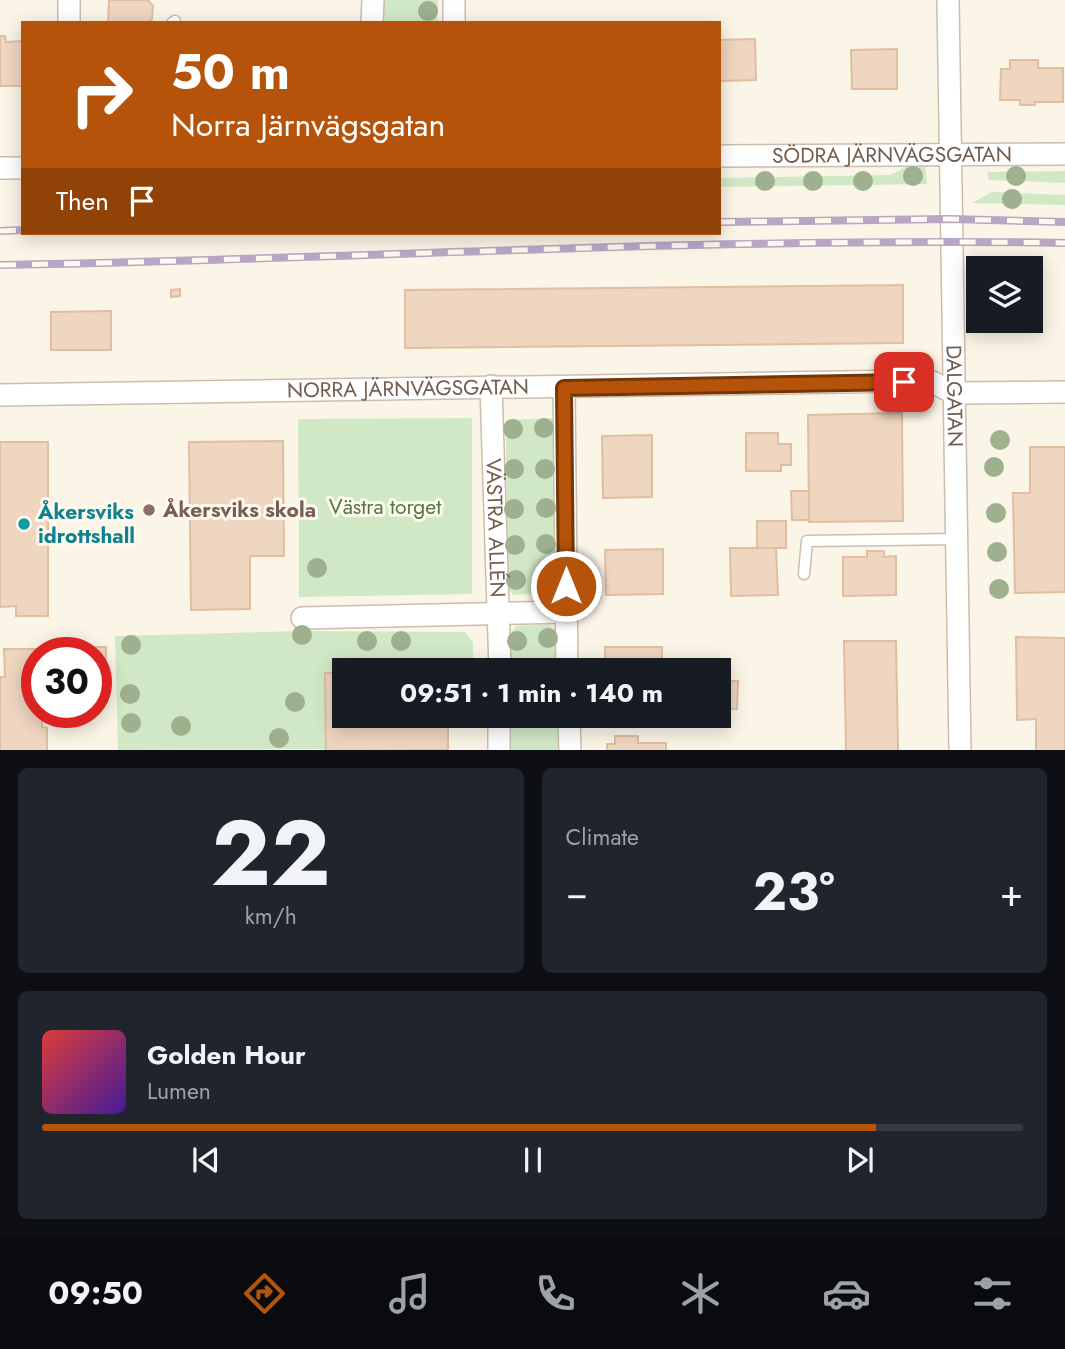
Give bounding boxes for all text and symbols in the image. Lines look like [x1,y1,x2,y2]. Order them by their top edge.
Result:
text: 50 m [171,37,290,107]
icon: right [56,49,147,140]
text: Norra Järnvägsgatan [171,102,445,148]
street label: SÖDRA JÄRNVÄGSGATAN [772,139,1012,171]
text: Then [56,182,109,220]
icon: arrive [123,182,161,220]
map controls [966,256,1043,333]
button: layers [966,256,1043,333]
street label: DALGATAN [939,345,970,447]
pin [874,352,934,412]
icon: arrive [885,363,923,401]
street label: NORRA JÄRNVÄGSGATAN [287,372,529,406]
street label: VÄSTRA ALLÉN [478,458,513,598]
park label: Västra torget [329,492,441,522]
place label: Åkersviks skola [162,495,316,525]
place label: Åkersviks idrottshall [37,497,135,551]
marker: Åkersviks skola [141,502,157,518]
marker: Åkersviks idrottshall [16,516,32,532]
position arrow [529,549,603,623]
speed limit sign: 30 [21,637,112,728]
text: 09:51 · 1 min · 140 m [400,674,663,712]
text: 22 [211,788,330,919]
text: Climate [566,820,639,854]
text: 23° [753,854,835,930]
text: − [566,865,588,920]
text: + [1000,865,1023,920]
text: km/h [245,899,297,933]
text: Golden Hour [147,1036,306,1074]
text: Lumen [147,1074,211,1108]
icon: previous [187,1141,225,1179]
icon: pause [514,1141,552,1179]
icon: next [841,1141,879,1179]
icon: directions [240,1269,289,1318]
icon: music [385,1269,434,1318]
icon: phone [531,1269,580,1318]
icon: climate [676,1269,725,1318]
icon: car [822,1269,871,1318]
icon: filters [968,1269,1017,1318]
text: 09:50 [48,1270,143,1316]

